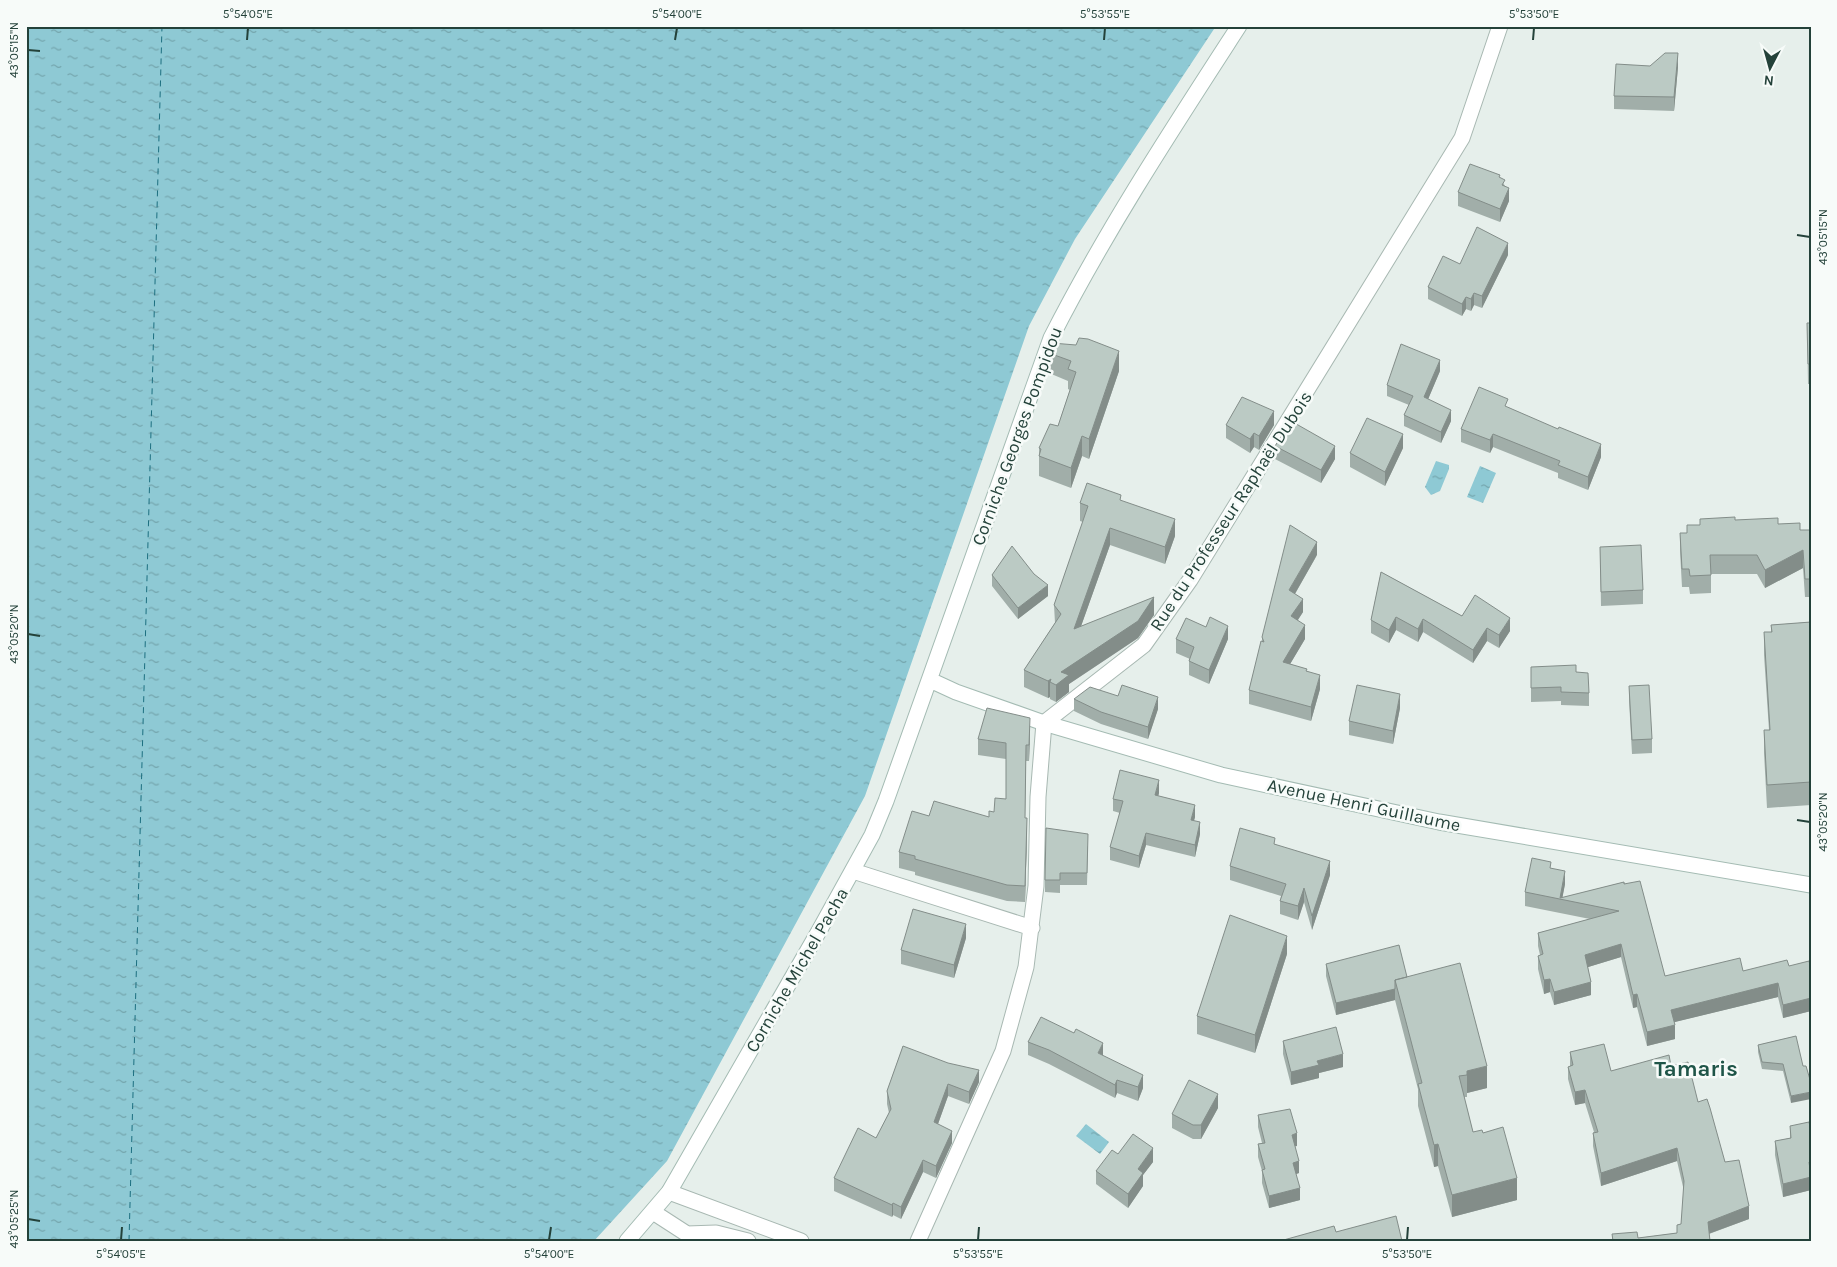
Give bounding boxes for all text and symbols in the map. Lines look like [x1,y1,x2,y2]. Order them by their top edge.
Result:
text: 5°54'05"E [223,7,273,21]
text: 5°54'00"E [652,7,702,21]
text: 5°53'55"E [1080,7,1130,21]
text: 5°53'50"E [1509,7,1559,21]
text: 43°05'15"N [7,22,21,78]
north arrow [1744,42,1794,92]
text: N [1763,71,1775,89]
text: 43°05'15"N [1816,209,1830,265]
street label: Corniche Georges Pompidou [967,324,1067,548]
street label: Rue du Professeur Raphaël Dubois [1145,387,1317,635]
text: 43°05'20"N [7,604,21,664]
street label: Avenue Henri Guillaume [1266,774,1462,836]
text: 43°05'20"N [1816,792,1830,852]
street label: Corniche Michel Pacha [741,884,853,1056]
district label: Tamaris [1654,1056,1738,1082]
text: 43°05'25"N [7,1190,21,1249]
text: 5°54'05"E [96,1247,146,1261]
text: 5°54'00"E [524,1247,574,1261]
text: 5°53'55"E [953,1247,1003,1261]
text: 5°53'50"E [1382,1247,1432,1261]

